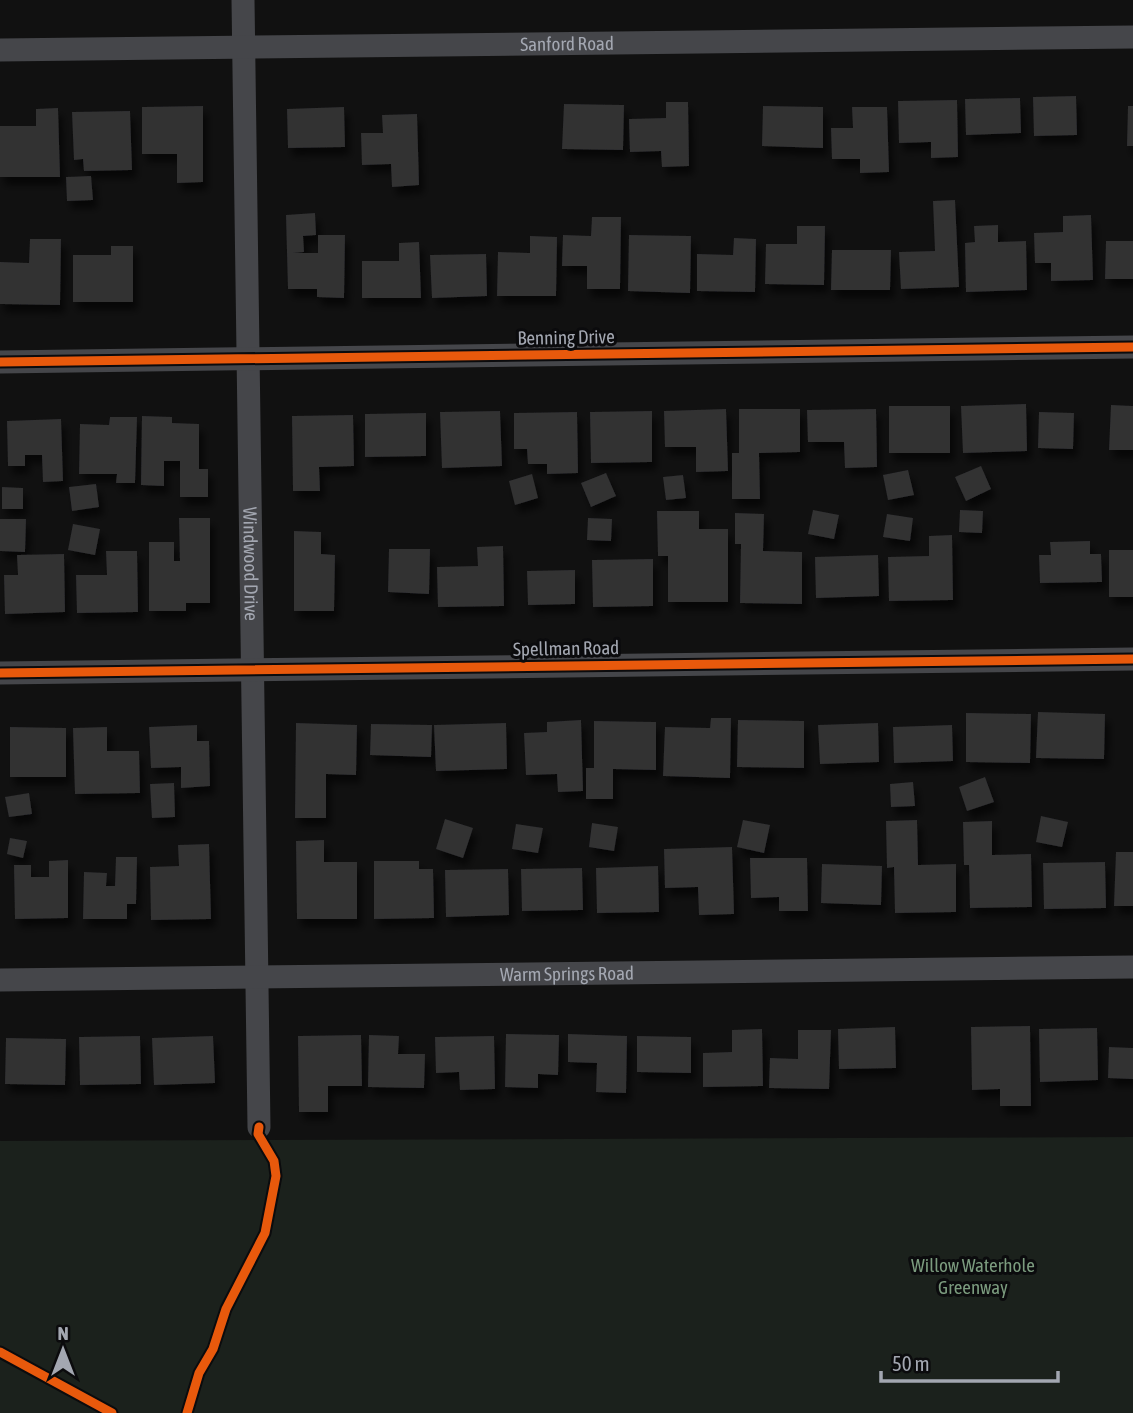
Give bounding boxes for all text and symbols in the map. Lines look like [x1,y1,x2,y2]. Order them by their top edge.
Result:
street label: Sanford Road [520,32,614,55]
street label: Benning Drive [517,325,615,349]
street label: Windwood Drive [239,507,263,621]
street label: Spellman Road [513,636,619,660]
street label: Warm Springs Road [500,962,634,985]
park label: Willow Waterhole Greenway [911,1254,1035,1298]
north arrow [28,1315,98,1385]
text: N [57,1322,69,1344]
scale bar [881,1340,1058,1384]
text: 50 m [892,1351,930,1375]

